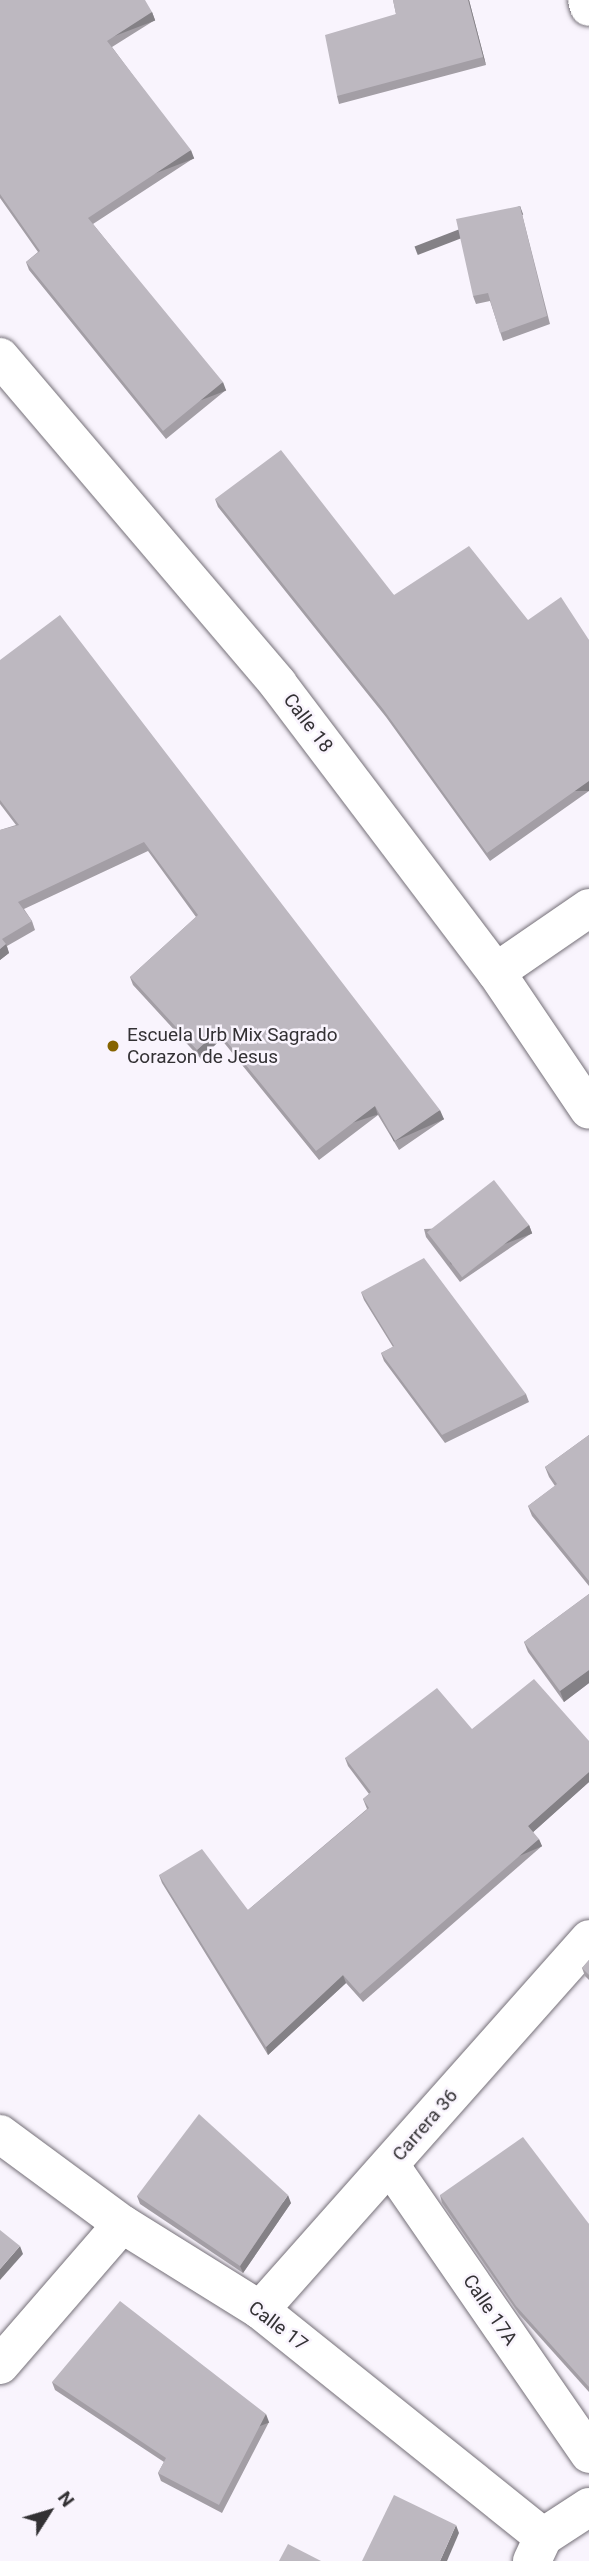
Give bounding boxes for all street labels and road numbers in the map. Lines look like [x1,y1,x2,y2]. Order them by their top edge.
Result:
street label: Calle 18 [278,689,338,757]
street label: Carrera 36 [388,2084,462,2166]
street label: Calle 17A [458,2270,522,2350]
street label: Calle 17 [244,2296,312,2356]

